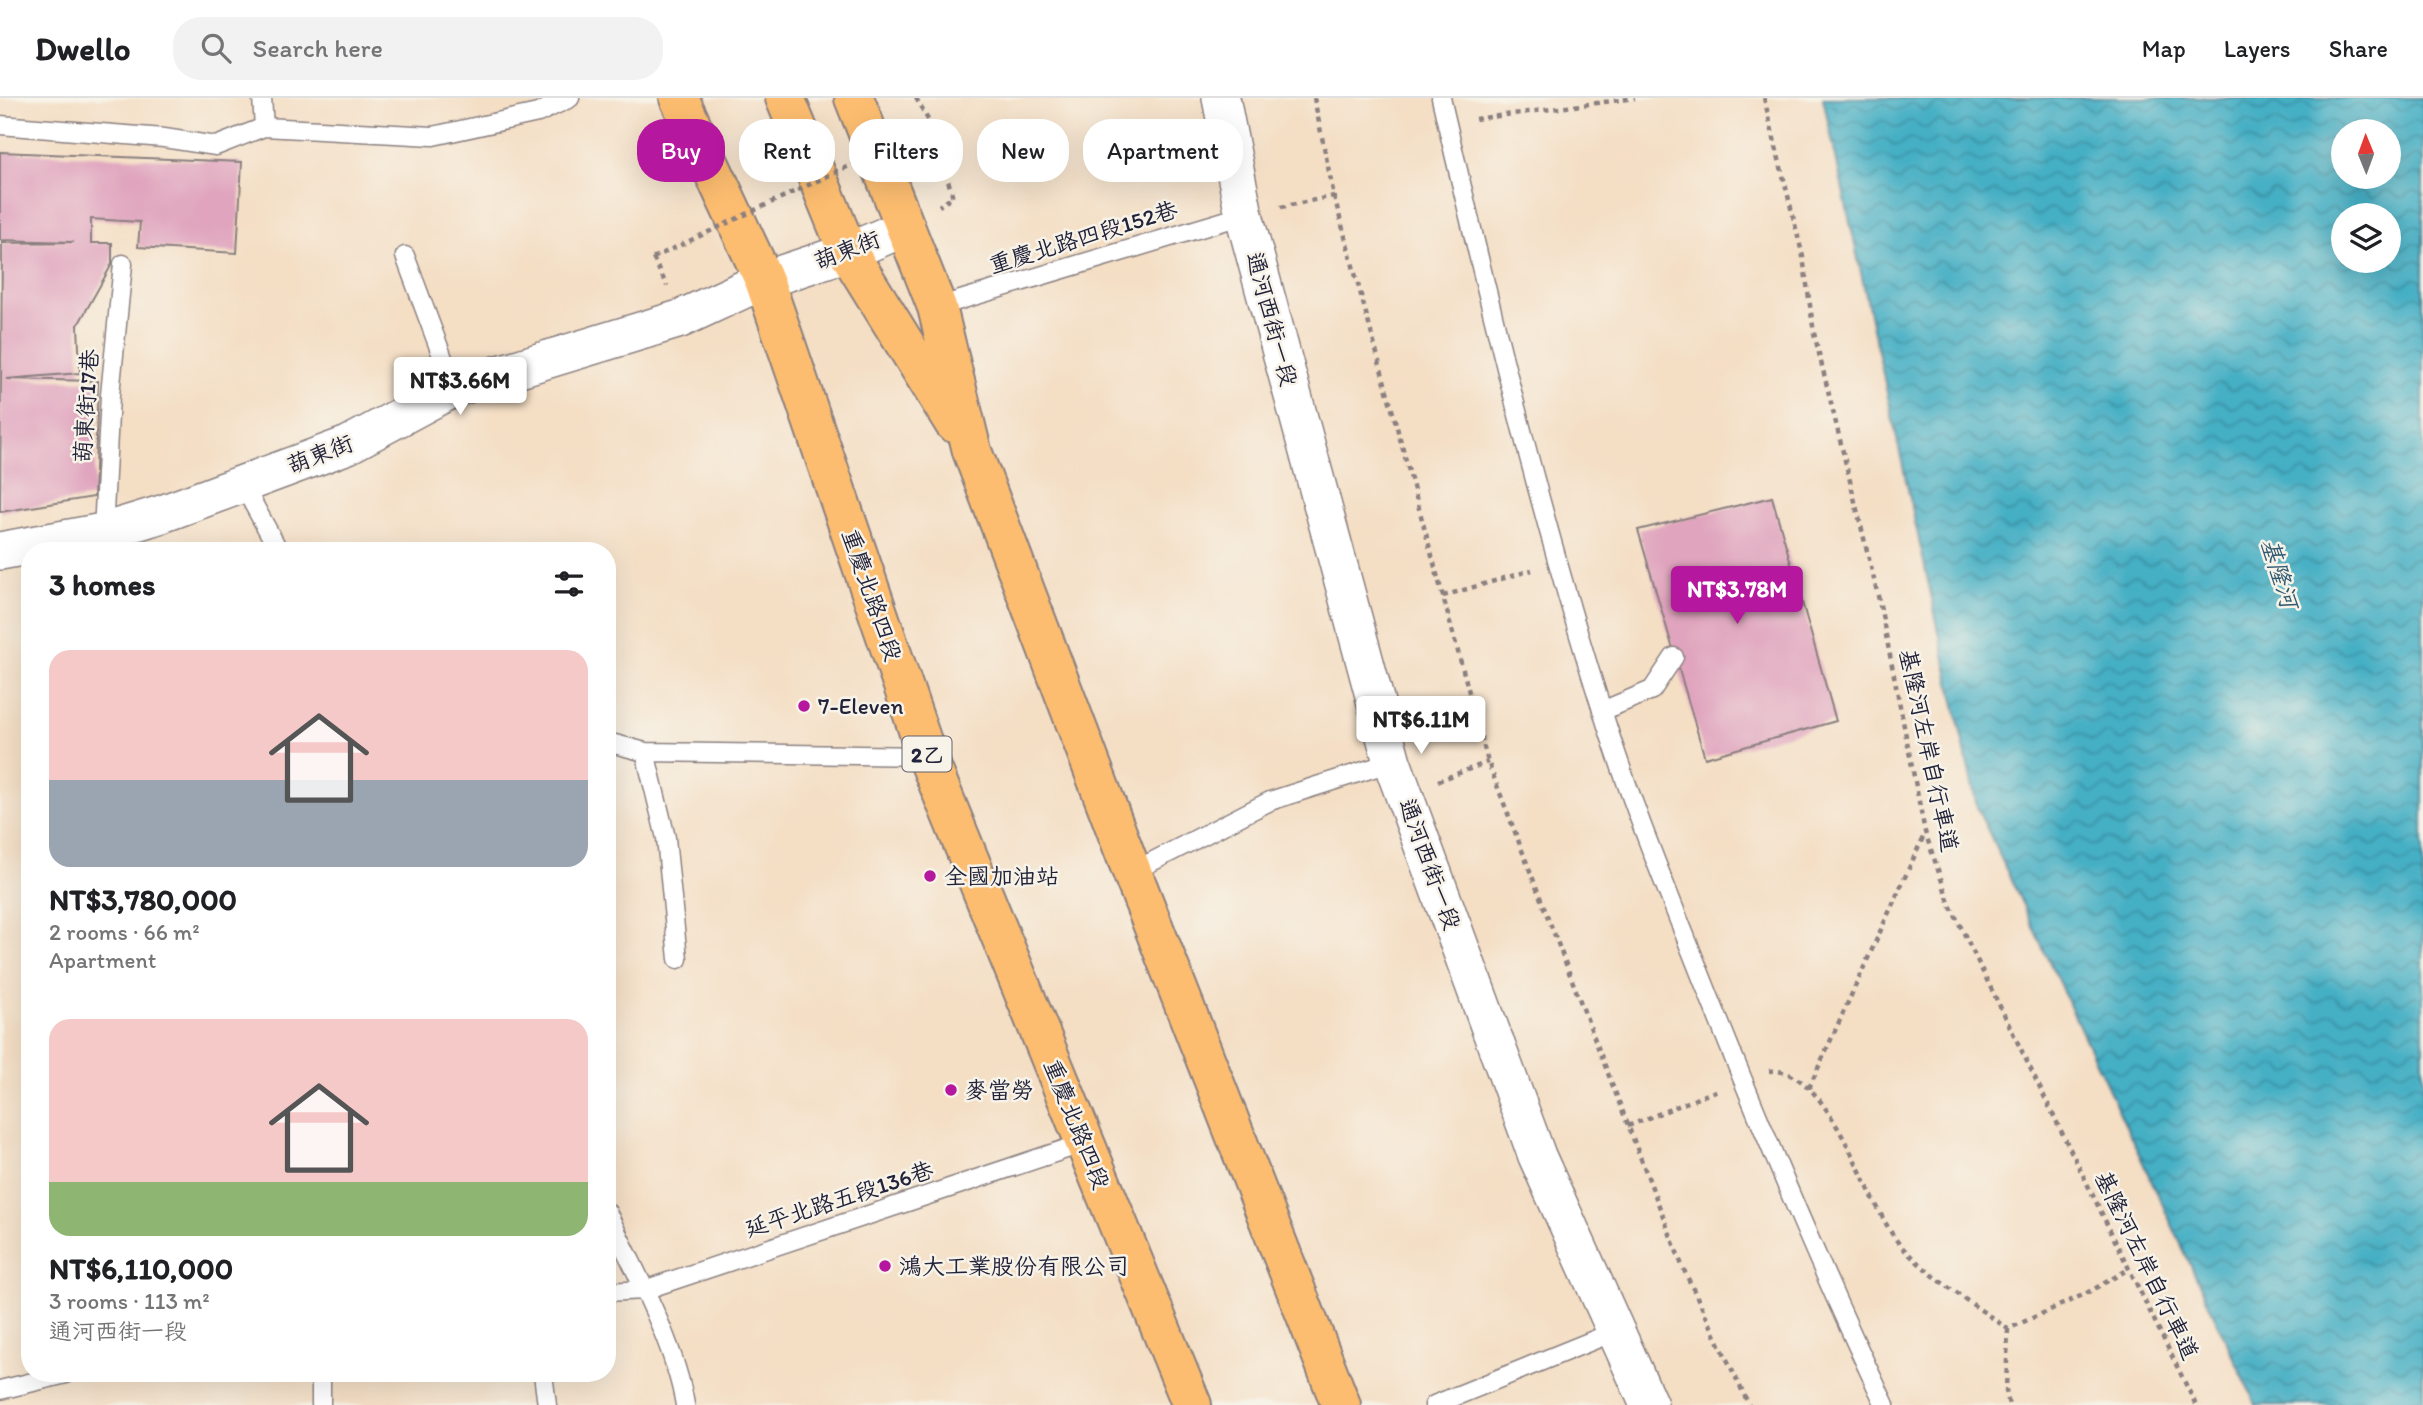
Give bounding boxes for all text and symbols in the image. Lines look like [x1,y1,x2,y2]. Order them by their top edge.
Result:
search box [173,17,663,80]
text: Dwello [35,29,131,68]
icon: search [197,29,235,67]
text: Search here [253,32,383,64]
text: Map [2142,34,2186,63]
text: Layers [2224,34,2291,63]
text: Share [2329,34,2388,63]
chip: Buy [637,119,725,182]
chip: Rent [739,119,835,182]
chip: Filters [849,119,963,182]
chip: New [977,119,1069,182]
chip: Apartment [1083,119,1243,182]
north arrow [2331,119,2401,189]
map controls [2331,119,2401,273]
street label: 重慶北路四段152巷 [985,195,1182,279]
button: layers [2331,203,2401,273]
street label: 葫東街 [810,225,884,275]
street label: 通河西街一段 [1241,249,1303,389]
street label: 葫東街17巷 [68,347,104,464]
pin: NT$3.66M [388,358,532,417]
text: NT$3.66M [410,366,510,394]
street label: 葫東街 [283,429,357,479]
street label: 重慶北路四段 [836,525,908,665]
water label: 基隆河 [2256,534,2306,615]
icon: filters [550,565,588,603]
text: 3 homes [49,566,156,603]
pin: NT$3.78M [1665,566,1809,626]
text: NT$3.78M [1687,575,1787,603]
street label: 基隆河左岸自行車道 [1894,646,1964,854]
place label: 7-Eleven [818,692,903,720]
icon: home [256,695,382,821]
pin: NT$6.11M [1349,696,1493,756]
marker: 7-Eleven [796,698,812,714]
text: NT$6.11M [1372,705,1470,733]
road number: 2乙 [902,736,951,772]
street label: 通河西街一段 [1393,794,1467,934]
place label: 全國加油站 [944,862,1059,890]
marker: 全國加油站 [922,868,938,884]
text: NT$3,780,000 [49,881,237,918]
text: 2 rooms · 66 m² [49,918,200,946]
text: Apartment [49,946,156,974]
street label: 重慶北路四段 [1038,1055,1116,1193]
icon: home [256,1065,382,1191]
place label: 麥當勞 [965,1076,1034,1104]
marker: 麥當勞 [943,1082,959,1098]
street label: 延平北路五段136巷 [741,1155,938,1243]
street label: 基隆河左岸自行車道 [2089,1166,2205,1364]
text: NT$6,110,000 [49,1250,233,1287]
place label: 鴻大工業股份有限公司 [899,1252,1129,1280]
marker: 鴻大工業股份有限公司 [877,1258,893,1274]
text: 3 rooms · 113 m² [49,1287,210,1315]
text: 通河西街一段 [49,1317,187,1345]

